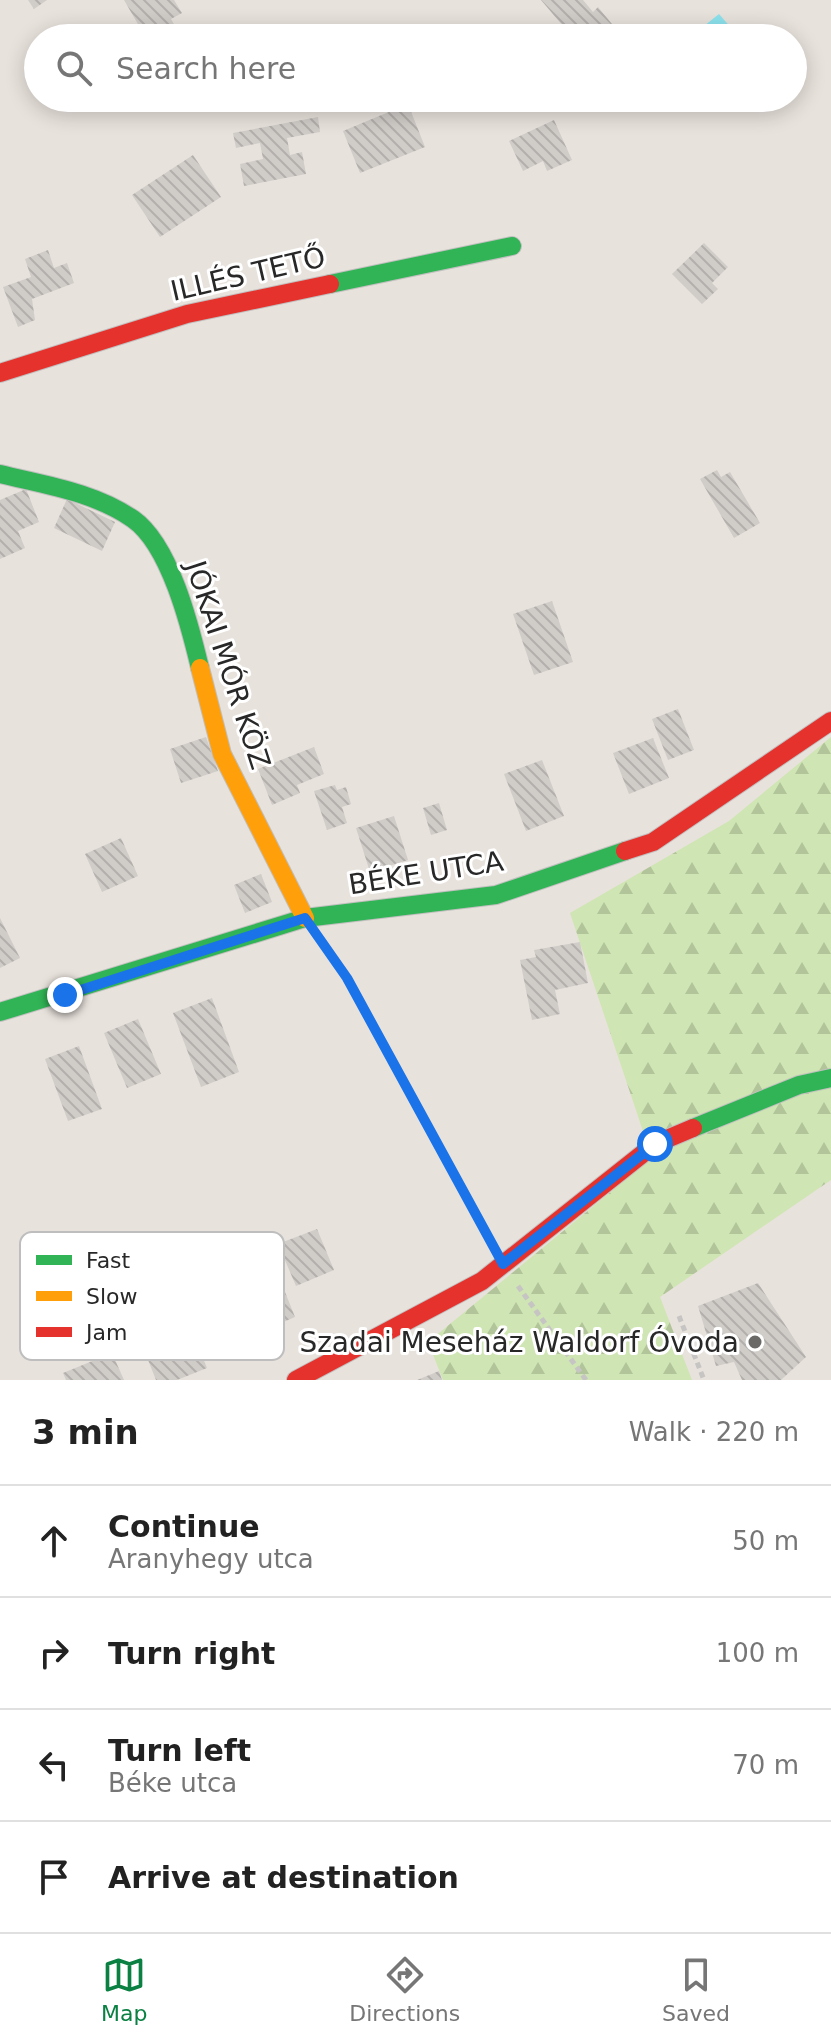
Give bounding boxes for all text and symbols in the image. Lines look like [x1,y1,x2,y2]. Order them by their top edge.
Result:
search box [24,24,807,112]
icon: search [52,46,96,90]
text: Search here [116,51,296,86]
street label: ILLÉS TETŐ [167,239,329,308]
street label: JÓKAI MÓR KÖZ [178,554,278,773]
street label: BÉKE UTCA [346,843,506,902]
route end [47,977,83,1013]
route start [637,1126,673,1162]
legend [20,1232,284,1360]
text: Fast [86,1248,131,1273]
text: Slow [86,1284,138,1309]
text: Jam [84,1320,127,1345]
place label: Szadai Meseház Waldorf Óvoda [299,1325,739,1359]
marker: Szadai Meseház Waldorf Óvoda [746,1333,764,1351]
text: 3 min [32,1412,139,1452]
text: Walk · 220 m [629,1417,799,1447]
text: Continue [108,1509,260,1544]
icon: ahead [32,1519,76,1563]
text: 50 m [732,1526,799,1556]
text: Aranyhegy utca [108,1544,314,1574]
icon: right [32,1631,76,1675]
text: Turn right [108,1636,275,1671]
text: 100 m [716,1638,799,1668]
text: Turn left [108,1733,251,1768]
icon: left [32,1743,76,1787]
text: 70 m [732,1750,799,1780]
text: Béke utca [108,1768,237,1798]
icon: arrive [32,1855,76,1899]
text: Arrive at destination [108,1860,459,1895]
tab: Map [101,1953,147,2026]
tab: Directions [349,1953,460,2026]
tab: Saved [662,1953,730,2026]

